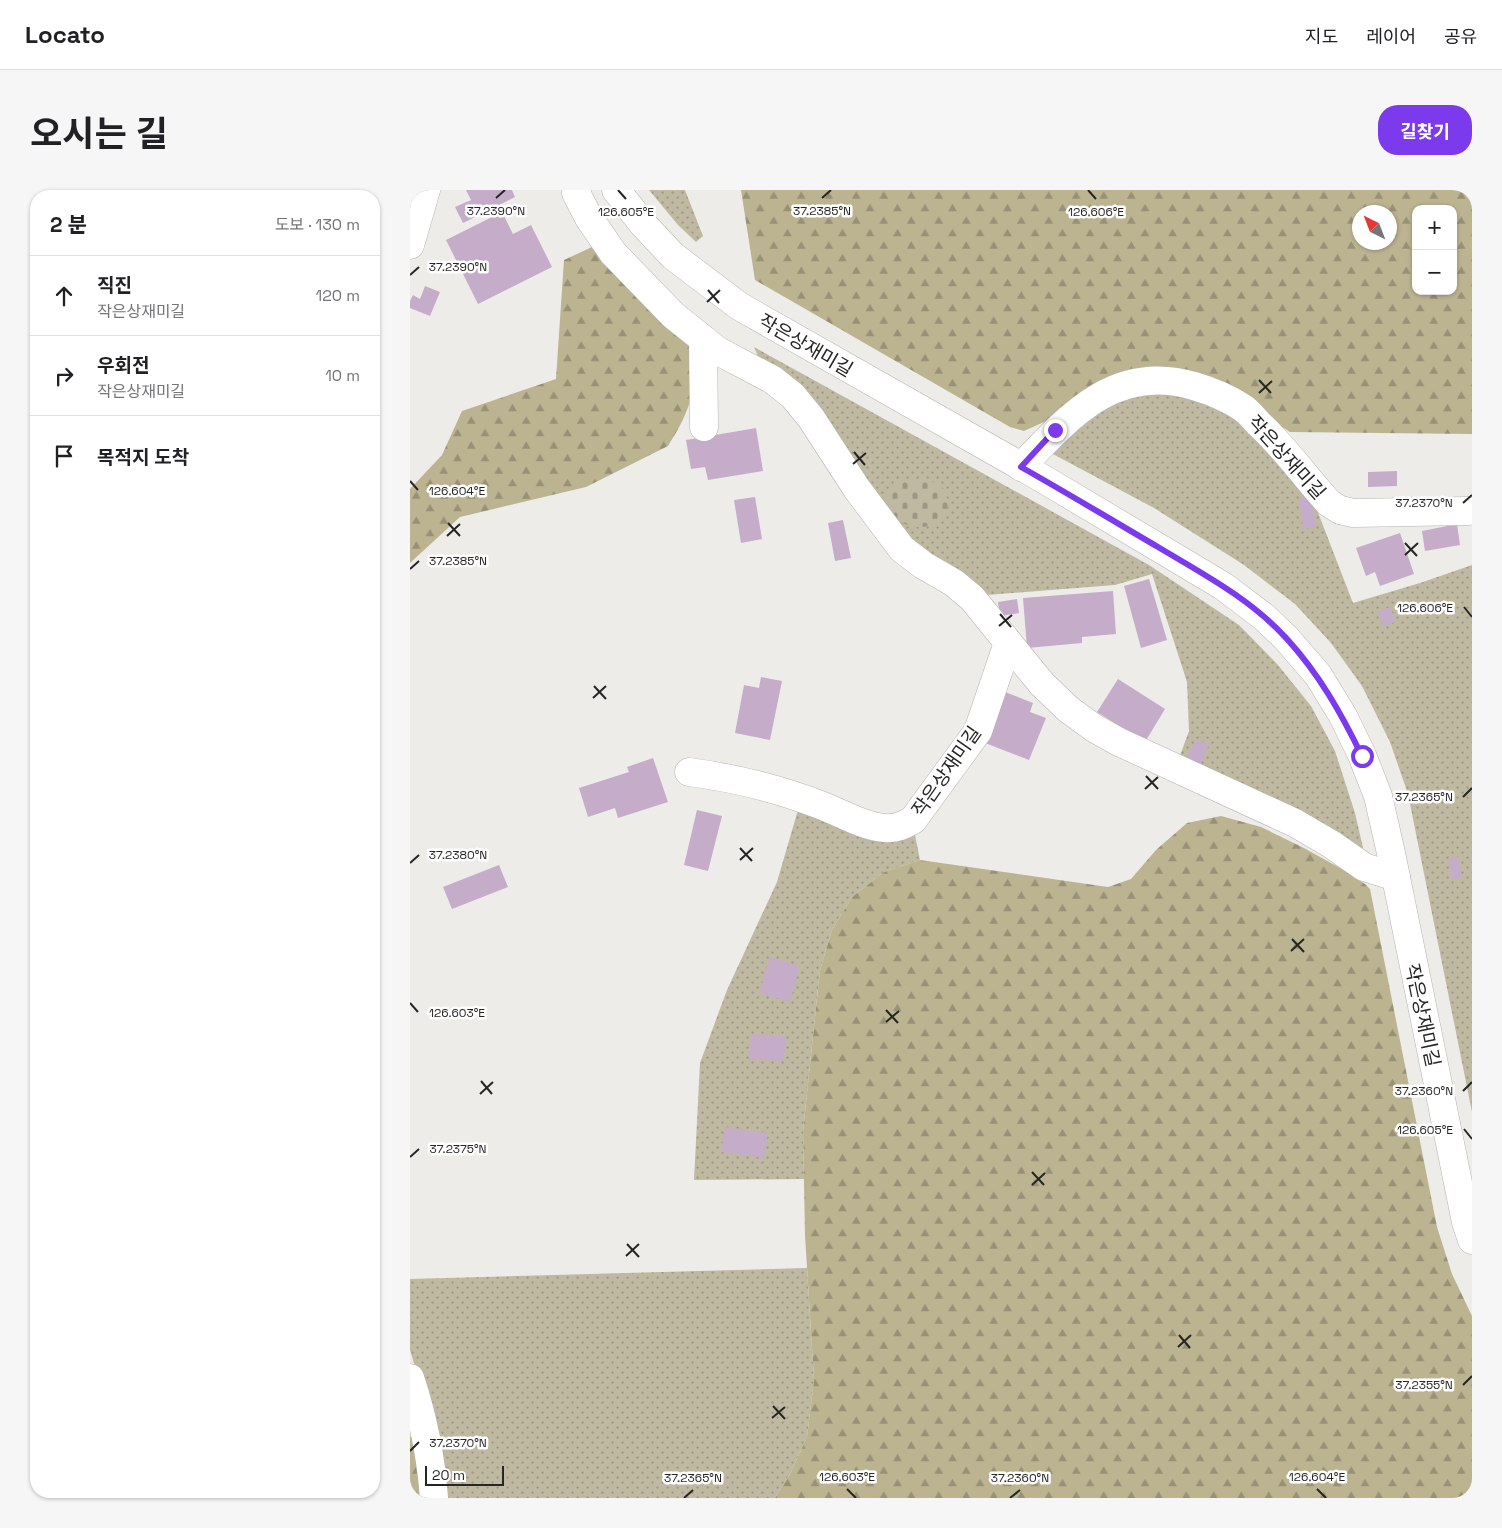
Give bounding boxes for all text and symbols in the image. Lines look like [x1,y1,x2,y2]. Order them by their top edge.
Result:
text: Locato [25,19,105,50]
text: 지도 [1305,25,1338,48]
text: 레이어 [1366,25,1416,48]
text: 공유 [1444,25,1477,48]
button: 길찾기 [1378,105,1472,155]
text: 오시는 길 [30,112,168,156]
text: 37.2390°N [467,203,525,219]
text: 37.2385°N [793,203,851,219]
text: 126.605°E [598,204,654,220]
text: 126.606°E [1068,204,1124,220]
north arrow [1352,205,1397,250]
map controls [1412,205,1457,295]
button: + [1412,205,1457,250]
text: 2 분 [50,211,87,238]
text: 도보 · 130 m [275,214,360,235]
button: − [1412,250,1457,295]
text: 37.2390°N [429,259,487,275]
text: 직진 [97,273,132,298]
icon: ahead [50,282,78,310]
text: 120 m [316,285,360,306]
text: 작은상재미길 [97,301,185,322]
street label: 작은상재미길 [754,308,857,382]
text: 우회전 [97,353,149,378]
icon: right [50,362,78,390]
text: 10 m [325,365,360,386]
text: 작은상재미길 [97,381,185,402]
street label: 작은상재미길 [1242,410,1331,505]
route end [1044,419,1067,442]
icon: arrive [50,442,78,470]
text: 목적지 도착 [97,445,189,470]
text: 126.604°E [429,483,485,499]
text: 37.2370°N [1395,495,1453,511]
text: 37.2385°N [429,553,487,569]
text: 126.606°E [1397,600,1453,616]
street label: 작은상재미길 [906,721,987,821]
route start [1351,745,1374,768]
text: 37.2365°N [1395,789,1453,805]
text: 37.2380°N [429,847,487,863]
street label: 작은상재미길 [1399,961,1446,1069]
text: 126.603°E [429,1005,485,1021]
text: 37.2360°N [1395,1083,1453,1099]
text: 126.605°E [1397,1122,1453,1138]
text: 37.2375°N [429,1141,487,1157]
text: 37.2355°N [1395,1377,1453,1393]
text: 37.2370°N [429,1435,487,1451]
scale bar [425,1463,504,1486]
text: 20 m [432,1466,465,1484]
text: 126.603°E [819,1469,875,1485]
text: 126.604°E [1289,1469,1345,1485]
text: 37.2365°N [664,1470,722,1486]
text: 37.2360°N [991,1470,1049,1486]

